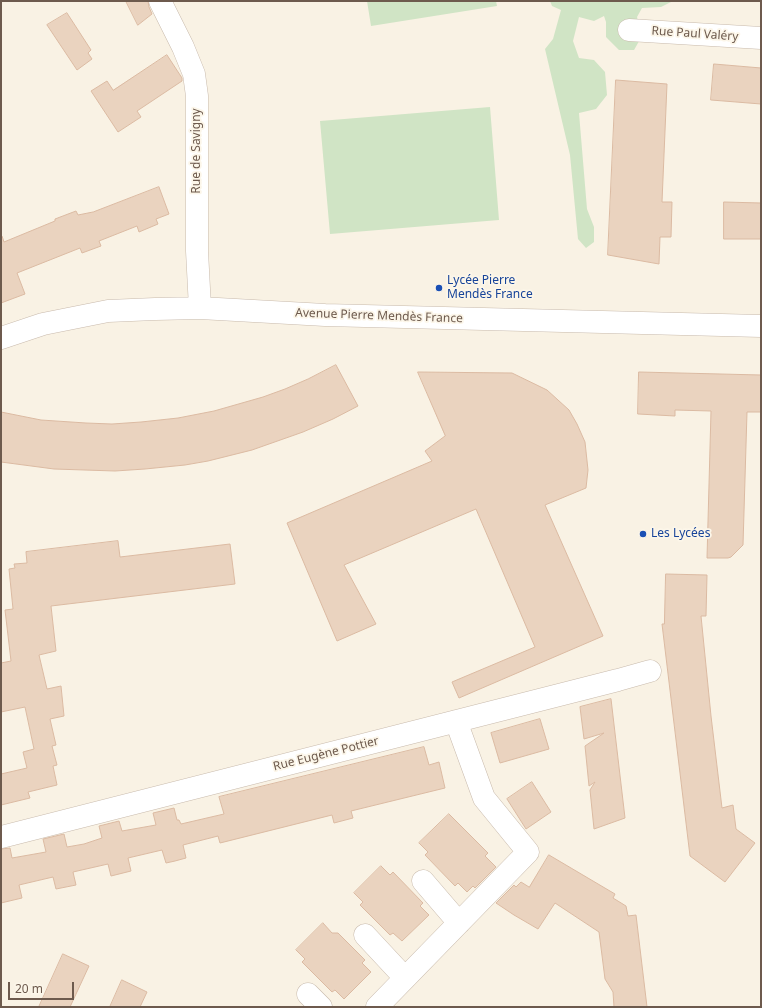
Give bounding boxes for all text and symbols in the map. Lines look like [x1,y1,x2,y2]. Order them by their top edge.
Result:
street label: Rue Paul Valéry [651,24,739,44]
street label: Rue de Savigny [190,108,204,194]
place label: Lycée Pierre Mendès France [447,274,533,302]
marker: Lycée Pierre Mendès France [434,283,444,293]
street label: Avenue Pierre Mendès France [295,306,463,326]
place label: Les Lycées [651,527,710,541]
marker: Les Lycées [638,529,648,539]
street label: Rue Eugène Pottier [272,734,380,774]
scale bar [10,974,76,1000]
text: 20 m [15,980,43,997]

